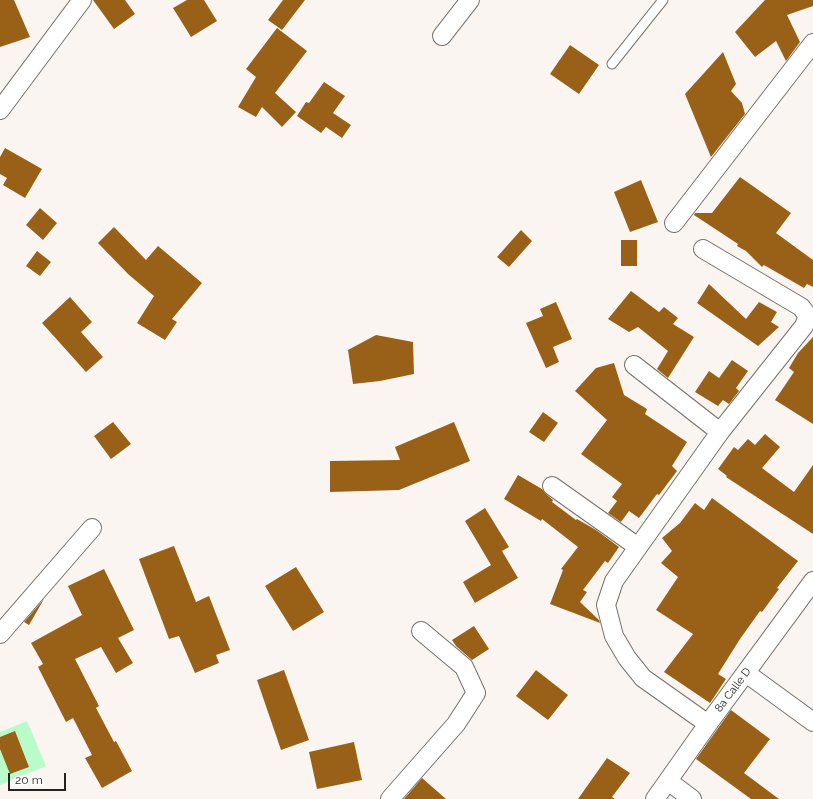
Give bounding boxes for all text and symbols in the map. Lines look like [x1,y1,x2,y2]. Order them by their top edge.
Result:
street label: 8a Calle D [712,665,754,715]
scale bar [10,765,68,791]
text: 20 m [15,773,43,787]

